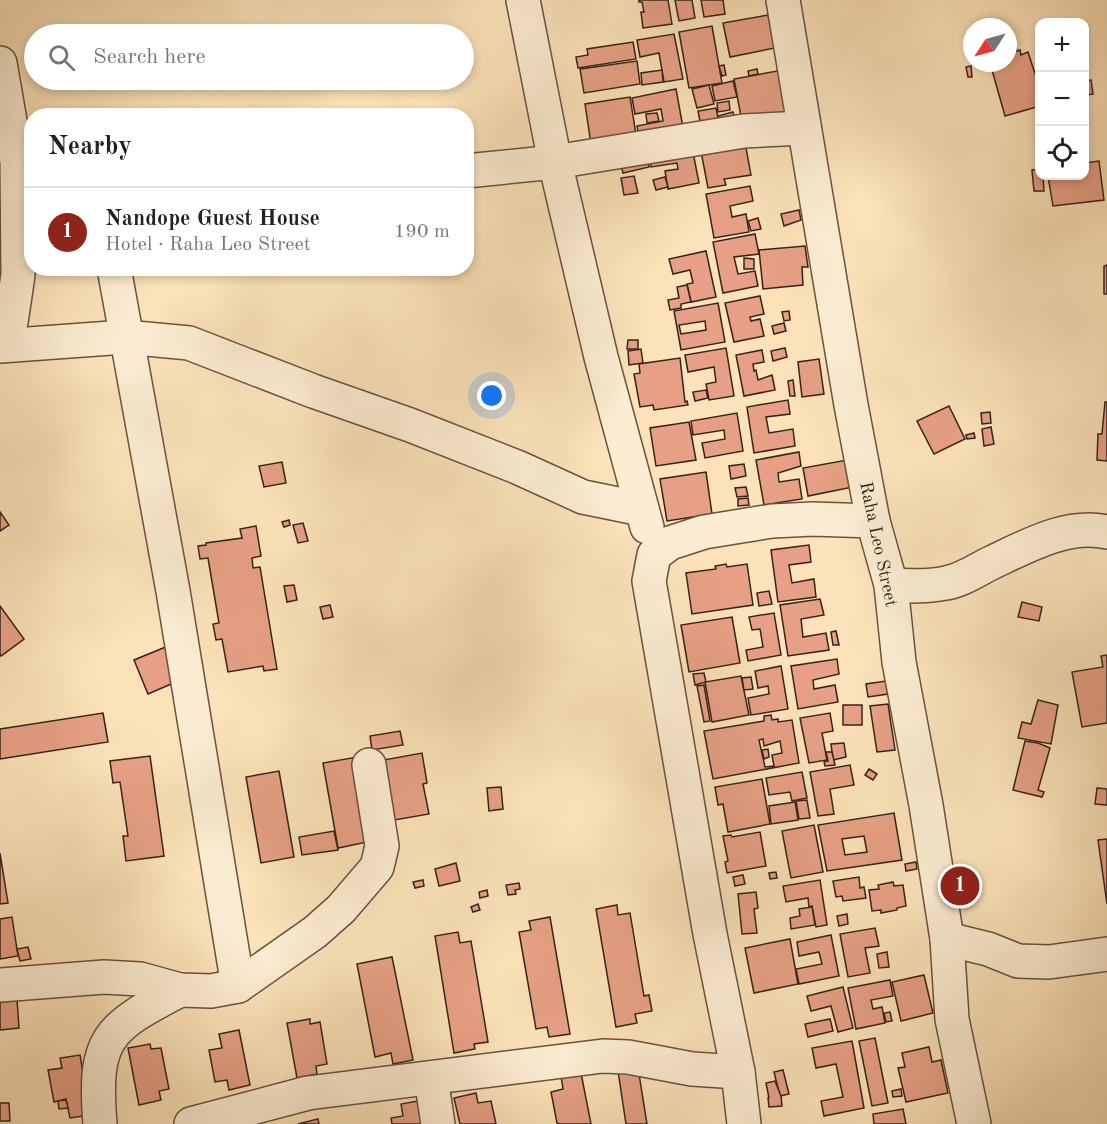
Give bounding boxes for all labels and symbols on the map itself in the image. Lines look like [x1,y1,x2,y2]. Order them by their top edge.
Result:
north arrow [963,18,1017,72]
your location [477,381,506,410]
street label: Raha Leo Street [856,480,900,608]
pin: 1 [940,864,980,908]

